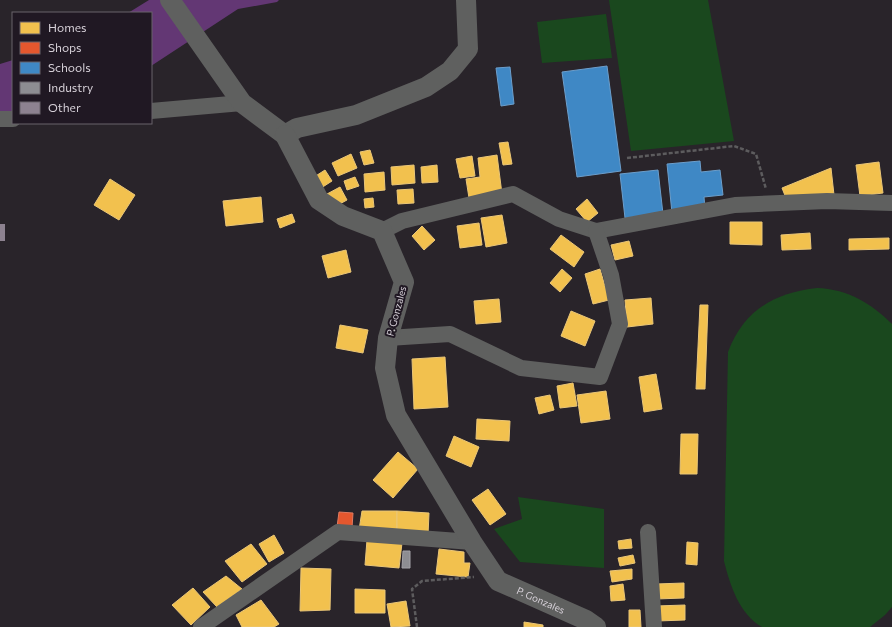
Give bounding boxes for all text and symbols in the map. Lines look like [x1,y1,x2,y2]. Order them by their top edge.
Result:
legend [12,12,152,124]
text: Homes [48,20,86,34]
text: Shops [48,40,82,54]
text: Schools [48,60,91,74]
text: Industry [48,80,93,94]
text: Other [48,100,81,114]
street label: P. Gonzales [384,284,409,337]
street label: P. Gonzales [515,584,567,616]

